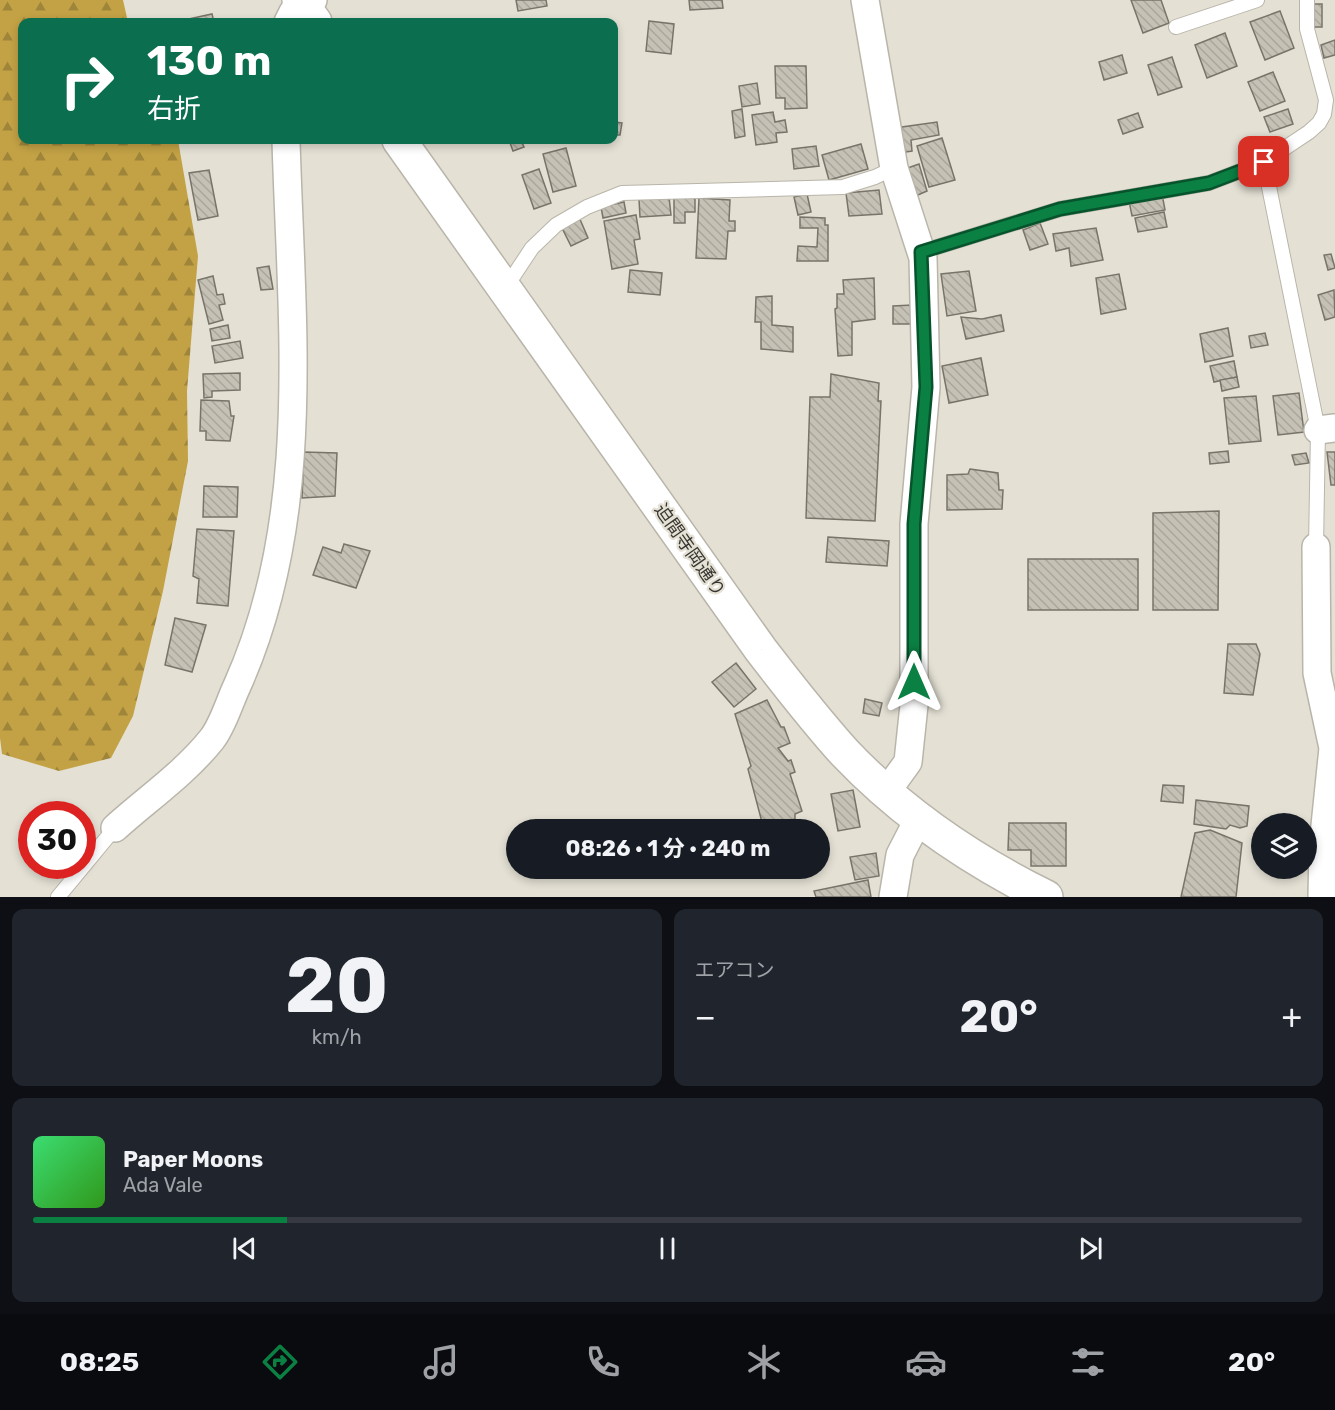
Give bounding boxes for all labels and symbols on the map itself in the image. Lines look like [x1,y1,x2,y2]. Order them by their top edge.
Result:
pin [1238,136,1289,187]
street label: 迫間寺岡通り [650,499,730,601]
position arrow [882,650,946,714]
speed limit sign: 30 [18,801,96,879]

